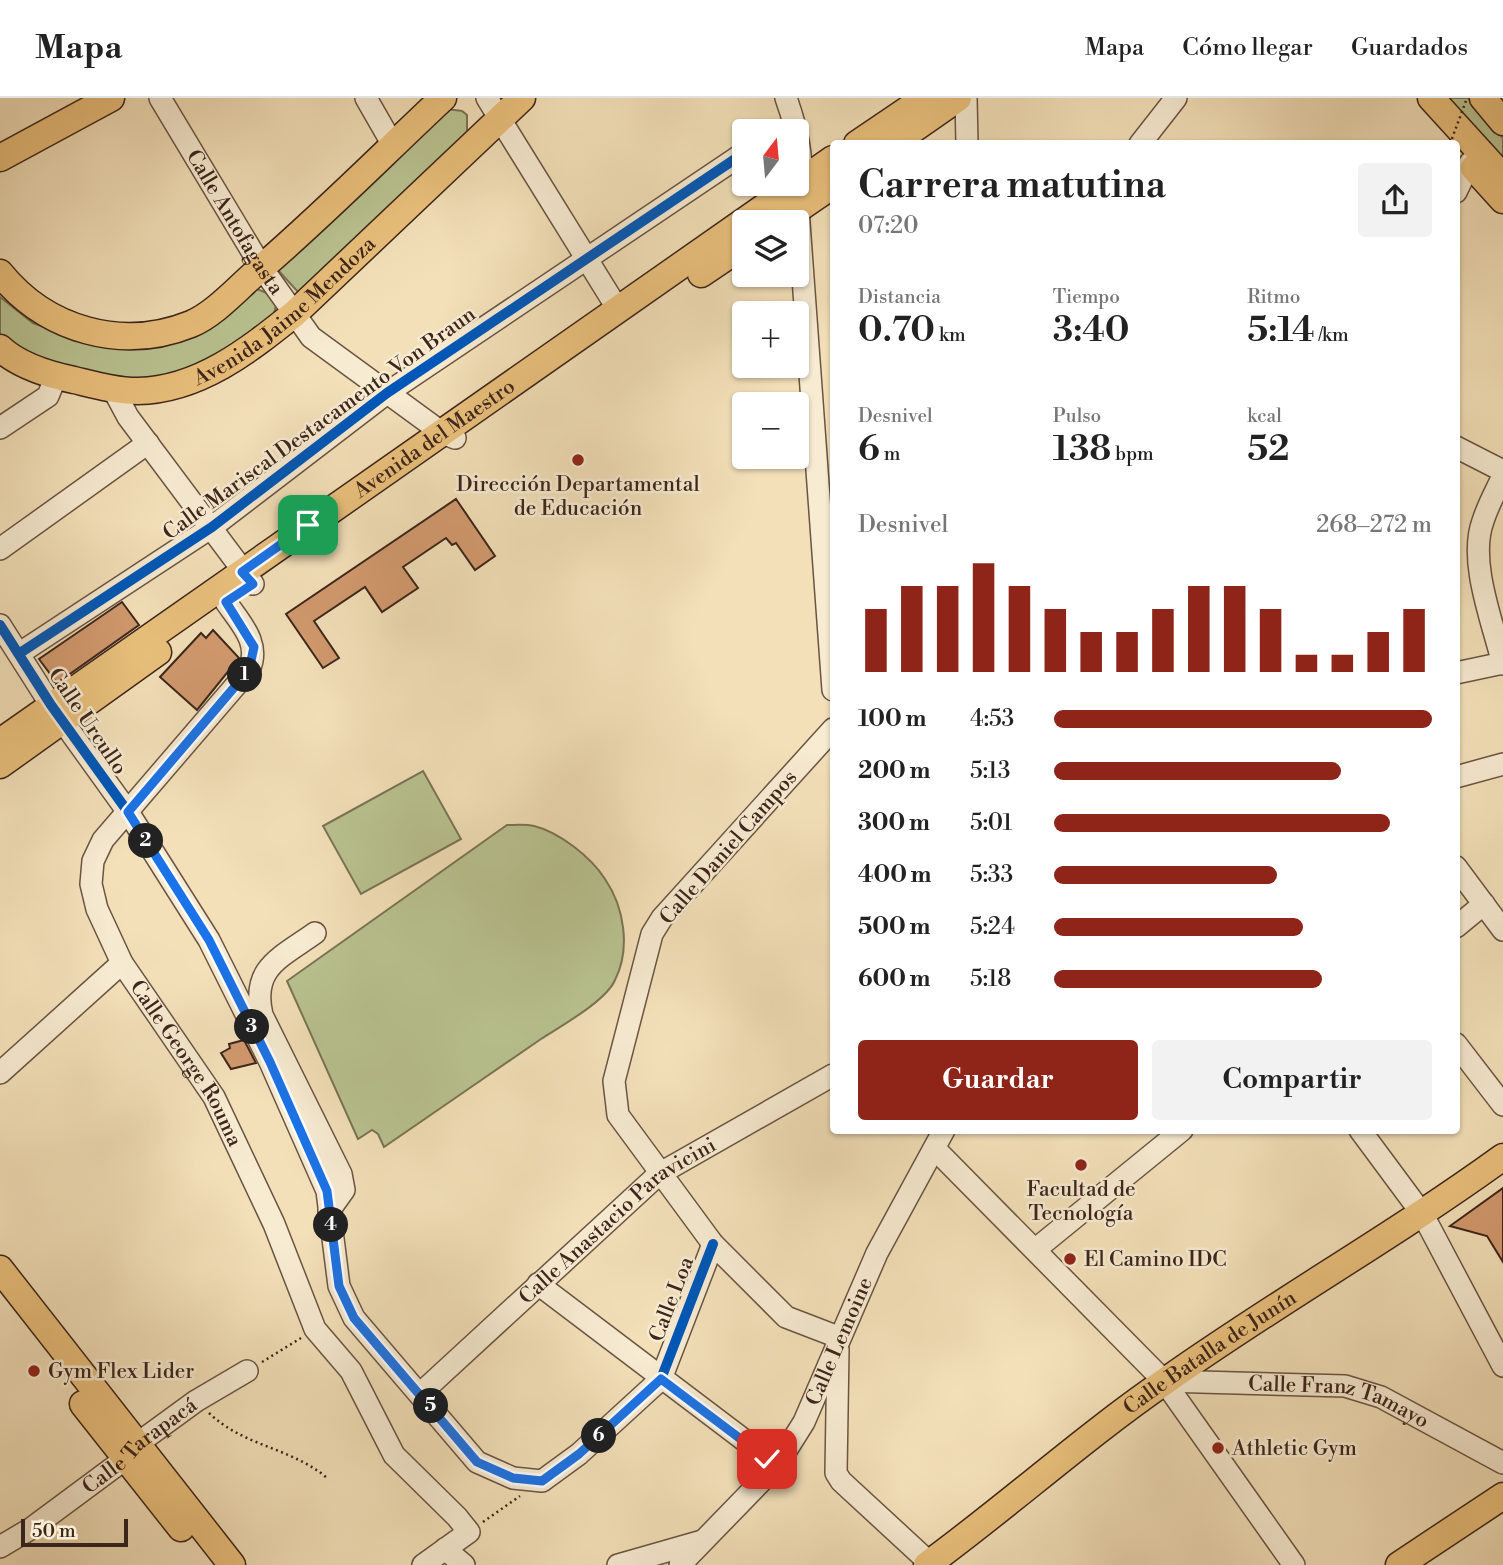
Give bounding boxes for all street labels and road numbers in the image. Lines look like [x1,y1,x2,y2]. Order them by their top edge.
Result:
street label: Calle Antofagasta [180,145,289,301]
street label: Avenida Jaime Mendoza [189,231,382,392]
street label: Calle Mariscal Destacamento Von Braun [158,301,481,546]
street label: Avenida del Maestro [348,374,520,505]
street label: Calle Urcullo [42,663,132,780]
street label: Calle Daniel Campos [654,765,803,930]
street label: Calle George Rouma [124,976,248,1151]
street label: Calle Anastacio Paravicini [514,1132,721,1310]
street label: Calle Loa [644,1253,700,1345]
street label: Calle Lemoine [801,1274,879,1410]
street label: Calle Batalla de Junín [1119,1285,1302,1421]
street label: Calle Franz Tamayo [1248,1371,1433,1435]
street label: Calle Tarapacá [78,1392,203,1500]

